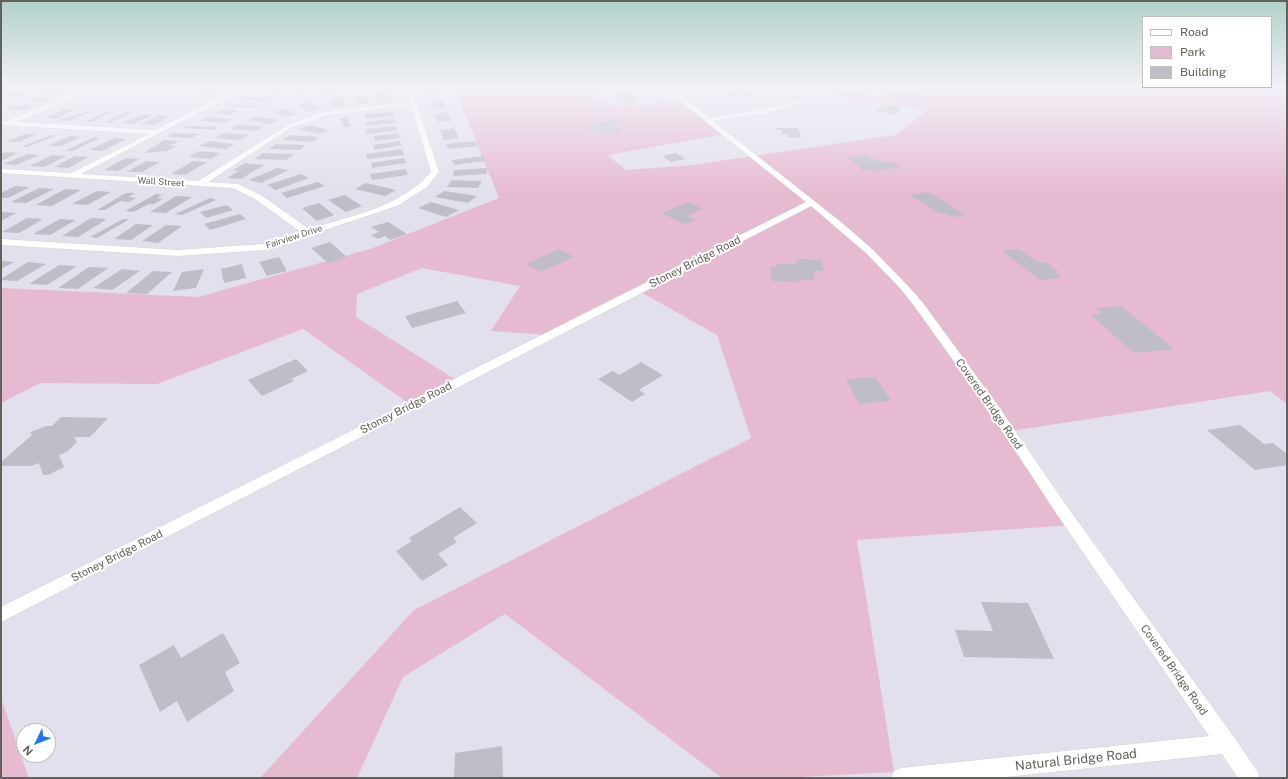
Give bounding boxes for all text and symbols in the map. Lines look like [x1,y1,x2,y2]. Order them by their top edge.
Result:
legend [1142,16,1272,88]
text: Road [1180,25,1208,39]
text: Park [1180,45,1206,59]
text: Building [1180,65,1226,79]
street label: Wall Street [137,175,185,189]
street label: Fairview Drive [264,223,324,251]
street label: Stoney Bridge Road [647,233,743,291]
street label: Covered Bridge Road [953,356,1025,452]
street label: Stoney Bridge Road [358,379,454,437]
street label: Stoney Bridge Road [69,527,165,585]
street label: Covered Bridge Road [1138,622,1210,718]
north arrow [16,723,56,763]
text: N [21,743,35,758]
street label: Natural Bridge Road [1014,746,1138,774]

